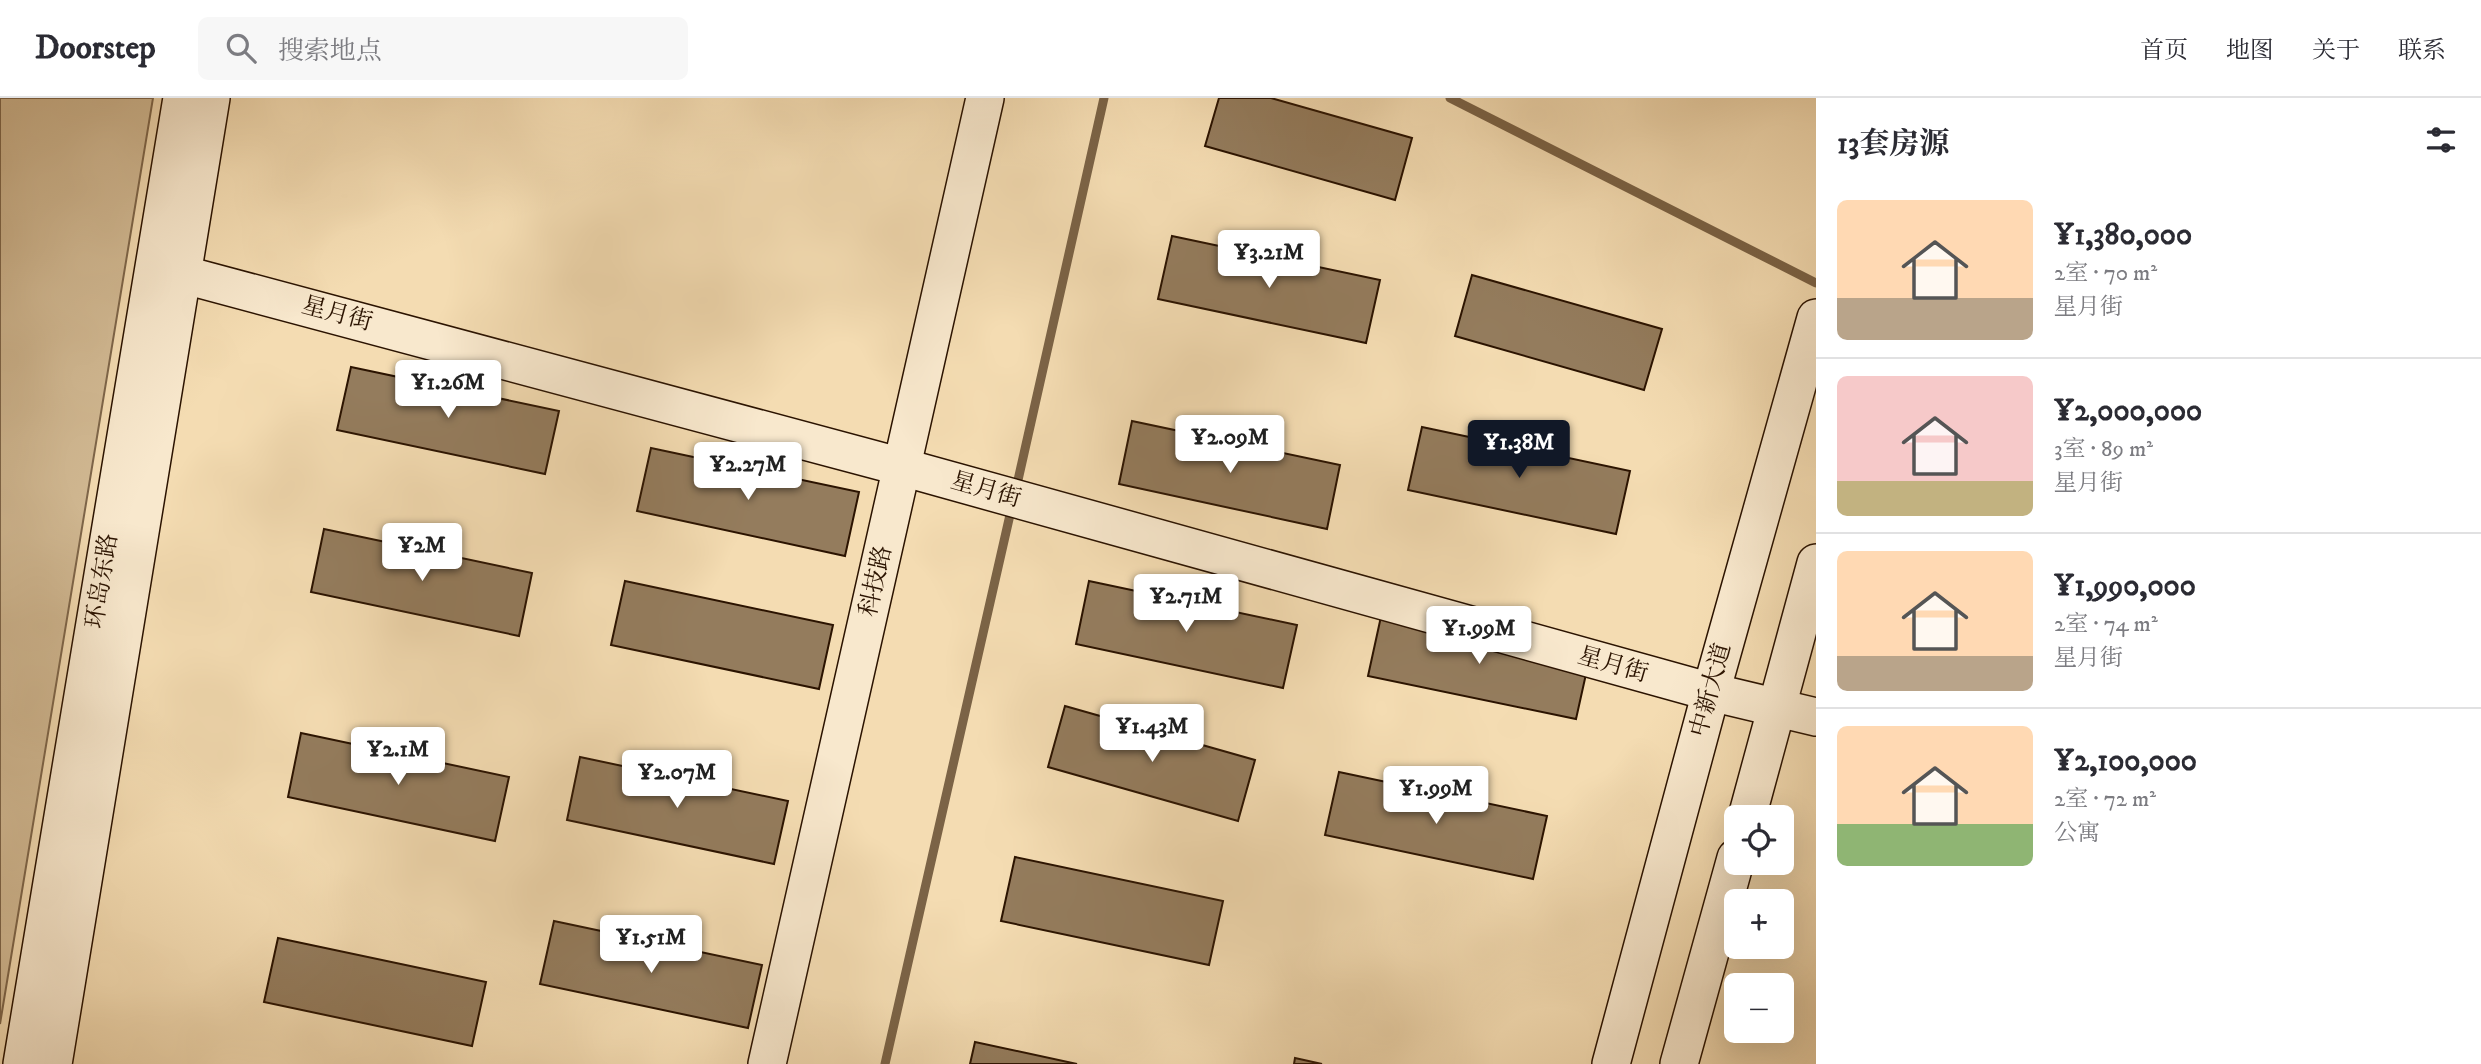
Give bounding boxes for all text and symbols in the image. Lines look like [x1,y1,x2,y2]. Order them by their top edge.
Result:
search box [198,17,688,80]
text: Doorstep [35,28,156,69]
icon: search [222,29,260,67]
text: 搜索地点 [278,35,382,68]
text: 首页 [2140,36,2188,66]
text: 地图 [2226,36,2274,66]
text: 关于 [2312,36,2360,66]
text: 联系 [2398,36,2446,66]
icon: filters [2422,121,2460,159]
text: 13套房源 [1837,126,1949,163]
text: ¥1,380,000 [2054,217,2192,254]
icon: home [1893,228,1977,312]
pin: ¥3.21M [1212,230,1326,290]
text: ¥3.21M [1234,238,1304,267]
text: 2室 · 70 m² [2054,259,2157,288]
street label: 星月街 [298,290,376,338]
text: 星月街 [2054,293,2123,322]
pin: ¥1.26M [391,360,505,420]
text: ¥1.26M [411,368,485,397]
text: ¥2,000,000 [2054,393,2202,430]
icon: home [1893,404,1977,488]
pin: ¥2.09M [1173,416,1287,475]
pin: ¥1.38M [1462,420,1576,480]
text: ¥2.09M [1191,423,1269,452]
text: ¥1.38M [1484,428,1554,457]
text: 3室 · 89 m² [2054,435,2153,464]
pin: ¥2.27M [691,442,805,502]
text: ¥2.27M [710,450,786,479]
street label: 星月街 [947,466,1025,514]
text: 星月街 [2054,469,2123,498]
pin: ¥2M [388,524,456,583]
street label: 环岛东路 [80,531,124,631]
text: ¥2M [398,531,446,560]
street label: 科技路 [853,543,899,619]
text: ¥1,990,000 [2054,568,2196,605]
pin: ¥2.71M [1129,574,1243,634]
icon: home [1893,579,1977,663]
text: ¥2.71M [1150,582,1222,611]
pin: ¥1.99M [1422,606,1536,666]
text: 2室 · 74 m² [2054,610,2158,639]
text: ¥1.99M [1442,614,1516,643]
street label: 中新大道 [1684,640,1738,740]
street label: 星月街 [1574,641,1652,689]
text: 星月街 [2054,644,2123,673]
pin: ¥1.43M [1095,704,1209,764]
text: ¥1.43M [1116,712,1188,741]
pin: ¥2.1M [349,728,447,787]
text: ¥2.1M [367,735,429,764]
text: ¥2,100,000 [2054,743,2197,780]
pin: ¥2.07M [620,750,734,810]
icon: home [1893,754,1977,838]
text: ¥2.07M [638,758,716,787]
pin: ¥1.99M [1379,766,1493,826]
text: ¥1.99M [1399,774,1473,803]
text: 2室 · 72 m² [2054,785,2156,814]
map controls [1724,805,1794,1043]
button: locate [1724,805,1794,875]
text: 公寓 [2054,819,2100,848]
button: + [1724,889,1794,959]
pin: ¥1.51M [594,916,708,975]
text: ¥1.51M [616,923,686,952]
button: − [1724,973,1794,1043]

